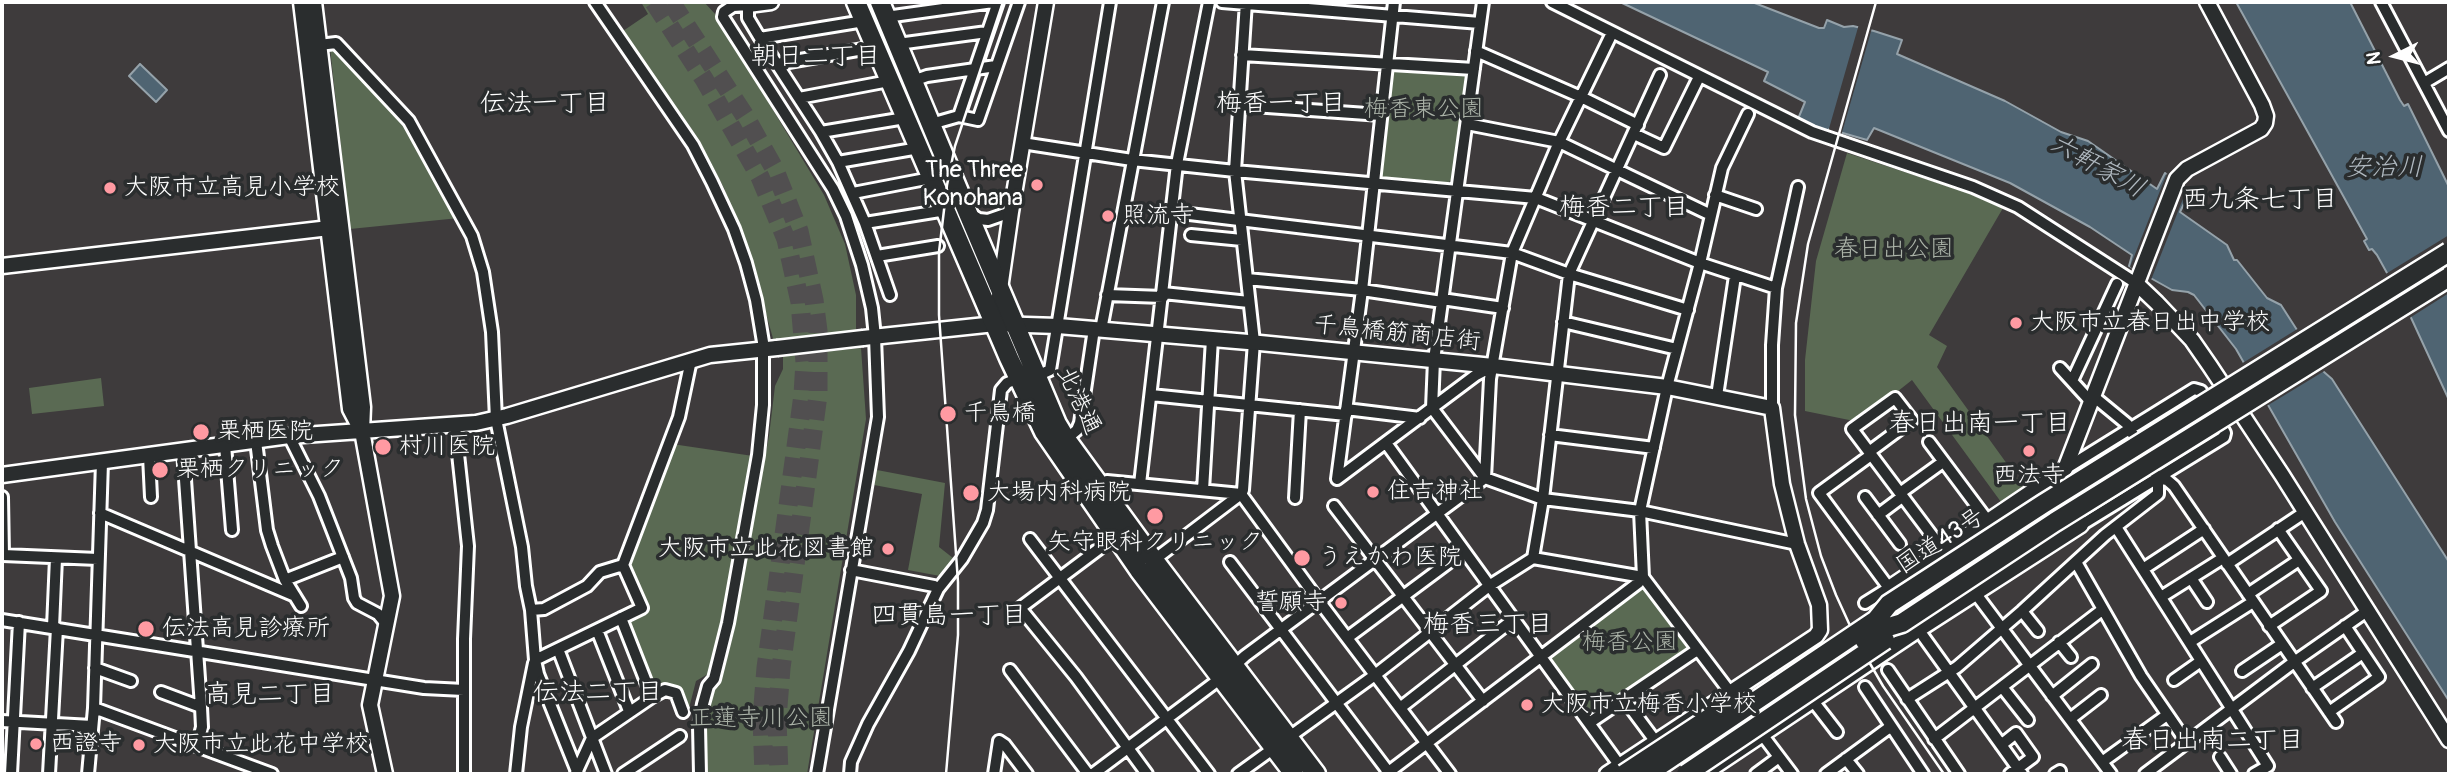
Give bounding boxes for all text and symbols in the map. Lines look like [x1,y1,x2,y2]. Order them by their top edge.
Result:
north arrow [2360,21,2430,91]
district label: 朝日二丁目 [751,41,881,73]
text: N [2362,51,2387,66]
district label: 伝法一丁目 [480,88,610,120]
district label: 梅香一丁目 [1216,88,1346,120]
park label: 梅香東公園 [1364,96,1484,124]
water label: 六軒家川 [2044,128,2150,206]
water label: 安治川 [2345,152,2423,184]
place label: The Three Konohana [922,157,1023,213]
place label: 大阪市立高見小学校 [124,174,340,202]
marker: The Three Konohana [1029,177,1045,193]
marker: 大阪市立高見小学校 [102,180,118,196]
district label: 西九条七丁目 [2182,184,2338,216]
district label: 梅香二丁目 [1559,192,1689,224]
place label: 照流寺 [1122,202,1194,230]
marker: 照流寺 [1100,208,1116,224]
park label: 春日出公園 [1834,236,1954,264]
place label: 大阪市立春日出中学校 [2030,309,2270,337]
street label: 千鳥橋筋商店街 [1312,311,1482,357]
marker: 大阪市立春日出中学校 [2008,315,2024,331]
street label: 北港通 [1049,362,1107,440]
place label: 千鳥橋 [964,400,1036,428]
marker: 千鳥橋 [938,404,958,424]
district label: 春日出南一丁目 [1889,408,2071,440]
place label: 栗栖医院 [217,418,313,446]
marker: 栗栖医院 [191,422,211,442]
place label: 村川医院 [399,433,495,461]
marker: 村川医院 [373,437,393,457]
marker: 西法寺 [2021,443,2037,459]
place label: 栗栖クリニック [176,456,344,484]
marker: 栗栖クリニック [150,460,170,480]
place label: 西法寺 [1993,462,2065,490]
place label: 住吉神社 [1387,478,1483,506]
place label: 大場内科病院 [987,479,1131,507]
marker: 大場内科病院 [961,483,981,503]
marker: 住吉神社 [1365,484,1381,500]
street label: 国道43号 [1892,503,1990,581]
marker: 矢守眼科クリニック [1145,506,1165,526]
place label: 矢守眼科クリニック [1047,529,1263,557]
place label: 大阪市立此花図書館 [658,535,874,563]
marker: 大阪市立此花図書館 [880,541,896,557]
place label: うえかわ医院 [1318,544,1462,572]
marker: うえかわ医院 [1292,548,1312,568]
place label: 誓願寺 [1255,589,1327,617]
marker: 誓願寺 [1333,595,1349,611]
district label: 四貫島一丁目 [871,600,1027,632]
district label: 梅香三丁目 [1423,609,1553,641]
place label: 伝法高見診療所 [162,615,330,643]
marker: 伝法高見診療所 [136,619,156,639]
park label: 梅香公園 [1582,629,1678,657]
district label: 伝法二丁目 [533,677,663,709]
district label: 高見二丁目 [205,679,335,711]
place label: 大阪市立梅香小学校 [1541,691,1757,719]
marker: 大阪市立梅香小学校 [1519,697,1535,713]
park label: 正蓮寺川公園 [689,705,833,733]
district label: 春日出南二丁目 [2122,725,2304,757]
place label: 西證寺 [50,730,122,758]
place label: 大阪市立此花中学校 [153,731,369,759]
marker: 西證寺 [28,736,44,752]
marker: 大阪市立此花中学校 [131,737,147,753]

